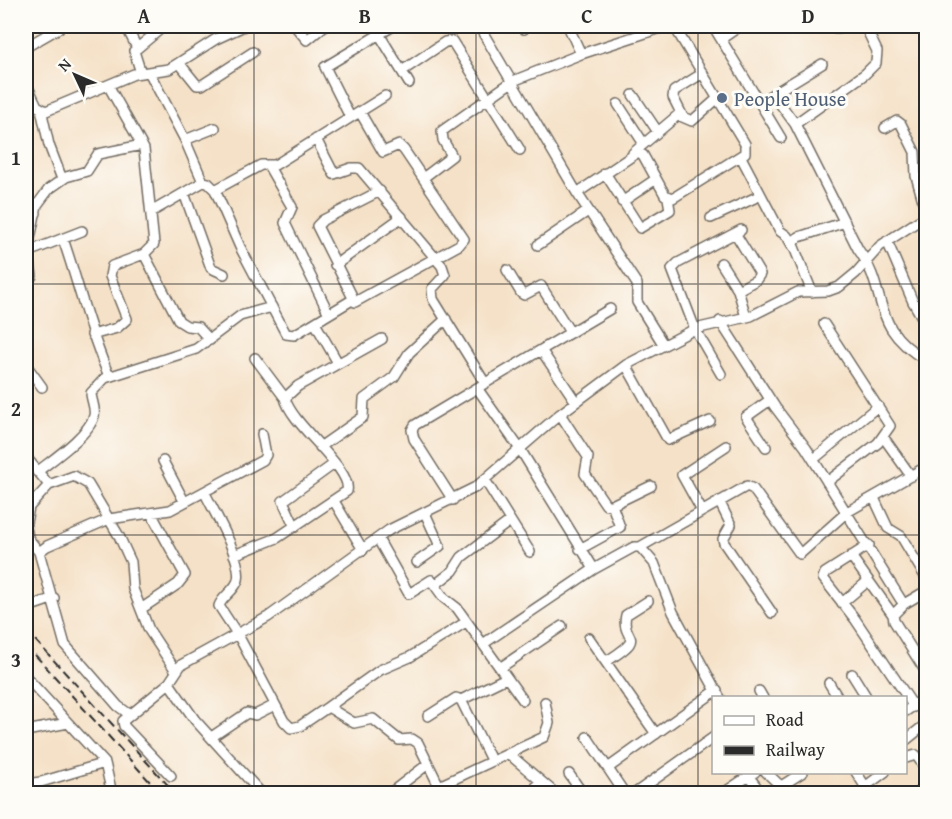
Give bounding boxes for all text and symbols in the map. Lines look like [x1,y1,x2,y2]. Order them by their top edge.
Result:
text: A [138,1,151,30]
text: B [359,1,371,30]
text: C [581,1,593,30]
text: D [801,1,815,30]
north arrow [45,45,105,105]
text: N [52,52,77,77]
place label: People House [734,84,846,113]
marker: People House [715,91,729,105]
text: 1 [11,143,21,172]
text: 2 [11,394,21,423]
text: 3 [11,645,21,674]
legend [712,696,907,774]
text: Road [766,706,804,733]
text: Railway [766,736,825,763]

